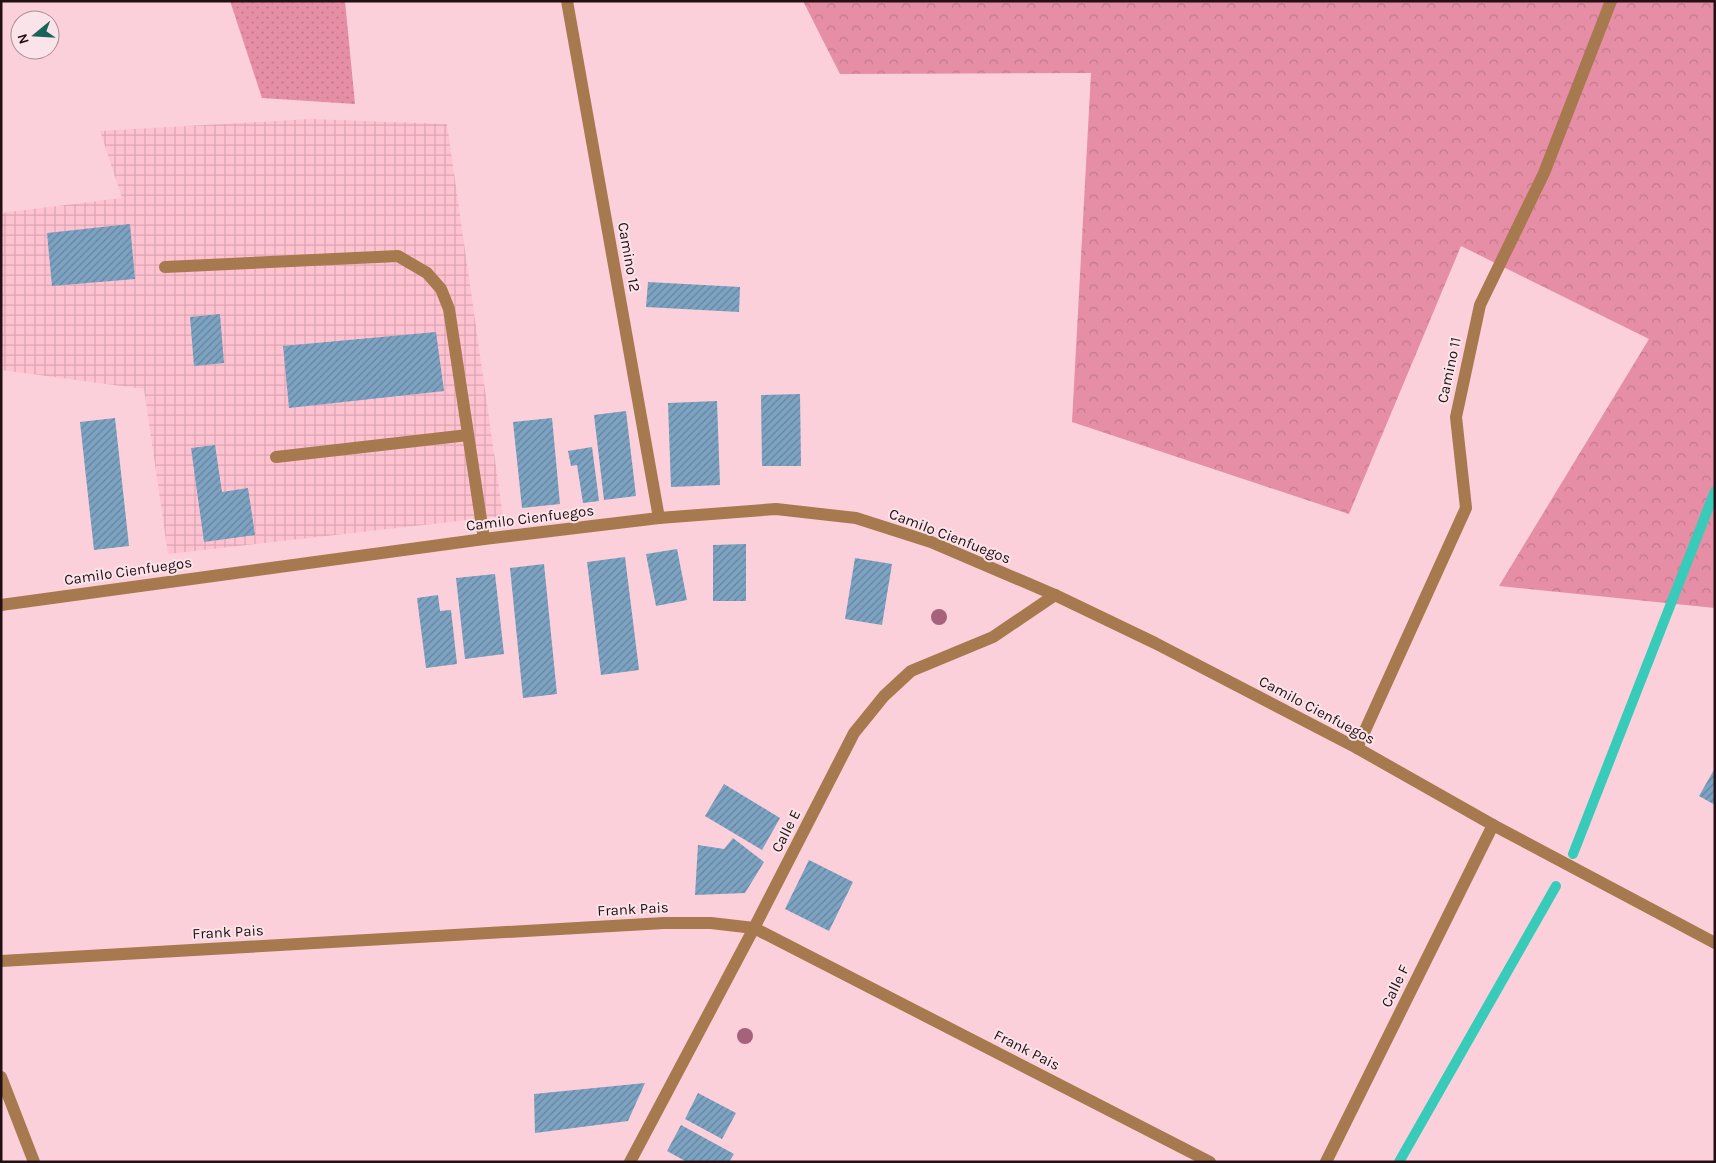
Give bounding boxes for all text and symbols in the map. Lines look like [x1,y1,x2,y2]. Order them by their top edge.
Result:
north arrow [10,10,60,60]
text: N [13,31,33,46]
street label: Camino 12 [614,221,644,293]
street label: Camino 11 [1433,336,1465,404]
street label: Camilo Cienfuegos [465,501,595,535]
street label: Camilo Cienfuegos [887,505,1013,567]
street label: Camilo Cienfuegos [63,553,193,589]
street label: Camilo Cienfuegos [1256,672,1378,748]
street label: Calle E [768,807,804,855]
street label: Frank Pais [597,898,669,920]
street label: Frank Pais [192,921,264,943]
street label: Calle F [1377,962,1413,1010]
street label: Frank Pais [991,1026,1063,1074]

